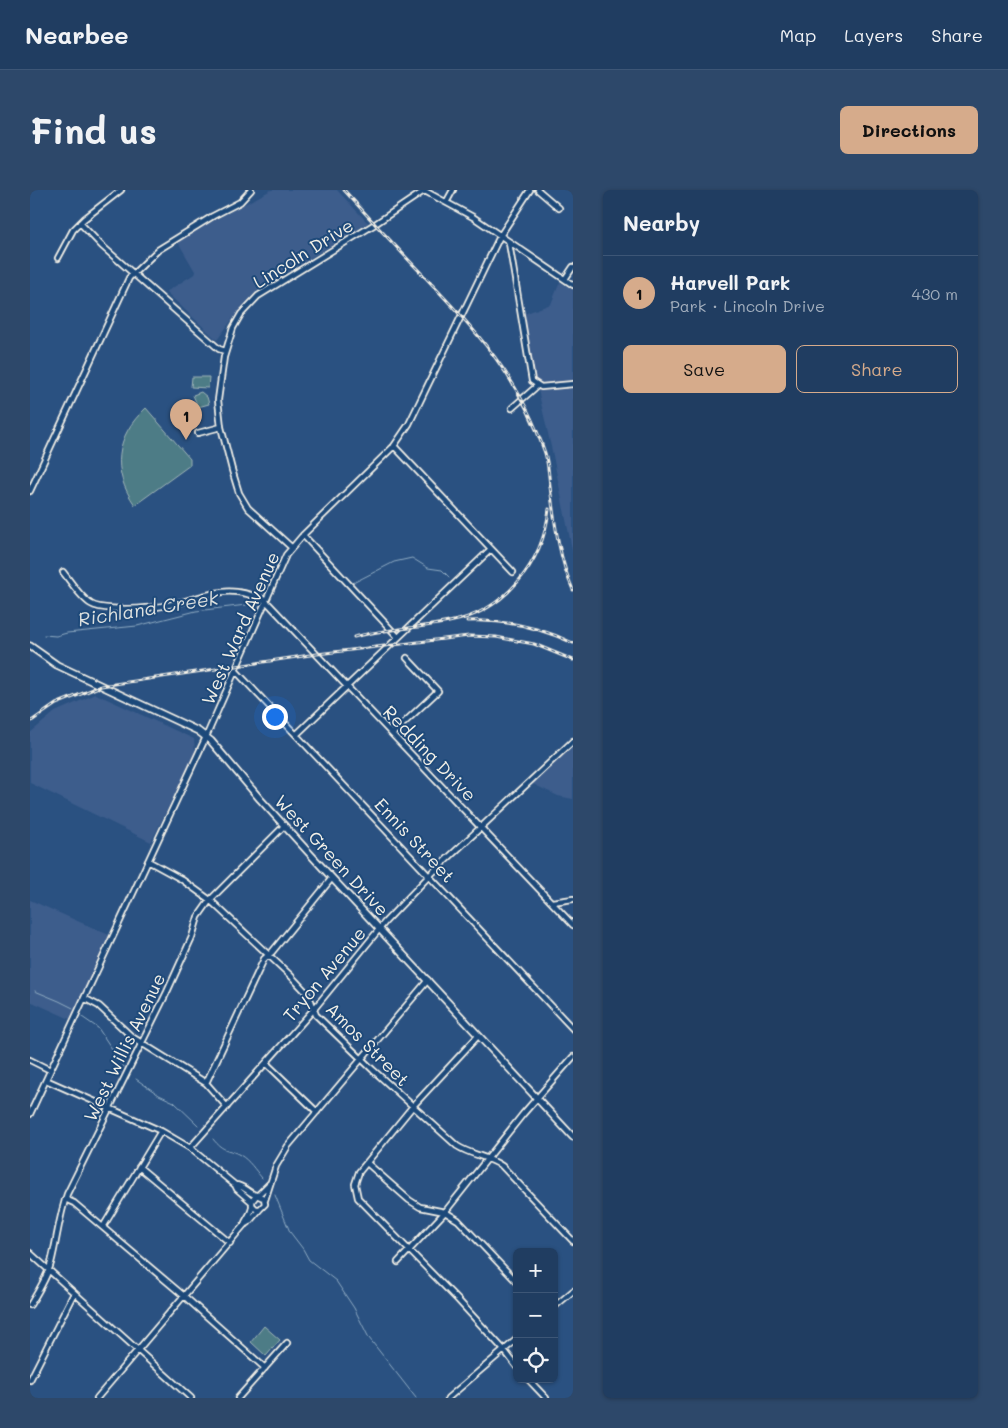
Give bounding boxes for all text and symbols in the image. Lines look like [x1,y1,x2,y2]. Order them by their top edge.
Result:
text: Nearbee [25,19,129,50]
text: Map [780,23,816,47]
text: Layers [844,23,903,47]
text: Share [931,23,983,47]
button: Directions [840,106,978,154]
text: Find us [30,107,157,153]
text: Nearby [623,209,700,236]
street label: Lincoln Drive [248,213,358,293]
text: Harvell Park [670,270,790,295]
text: 1 [635,283,643,304]
text: 430 m [911,283,958,304]
text: Park · Lincoln Drive [670,295,825,316]
button: Save [623,345,786,393]
button: Share [796,345,958,393]
pin: 1 [170,399,202,440]
street label: West Ward Avenue [196,548,284,708]
water label: Richland Creek [76,584,221,631]
street label: Redding Drive [378,700,482,806]
your location [262,704,288,730]
street label: West Green Drive [270,789,394,921]
street label: Ennis Street [370,792,460,888]
street label: Tryon Avenue [277,921,371,1027]
street label: West Willis Avenue [78,969,170,1125]
street label: Amos Street [321,997,415,1091]
map controls [513,1248,558,1383]
button: + [513,1248,558,1293]
button: − [513,1293,558,1338]
button: locate [513,1338,558,1383]

